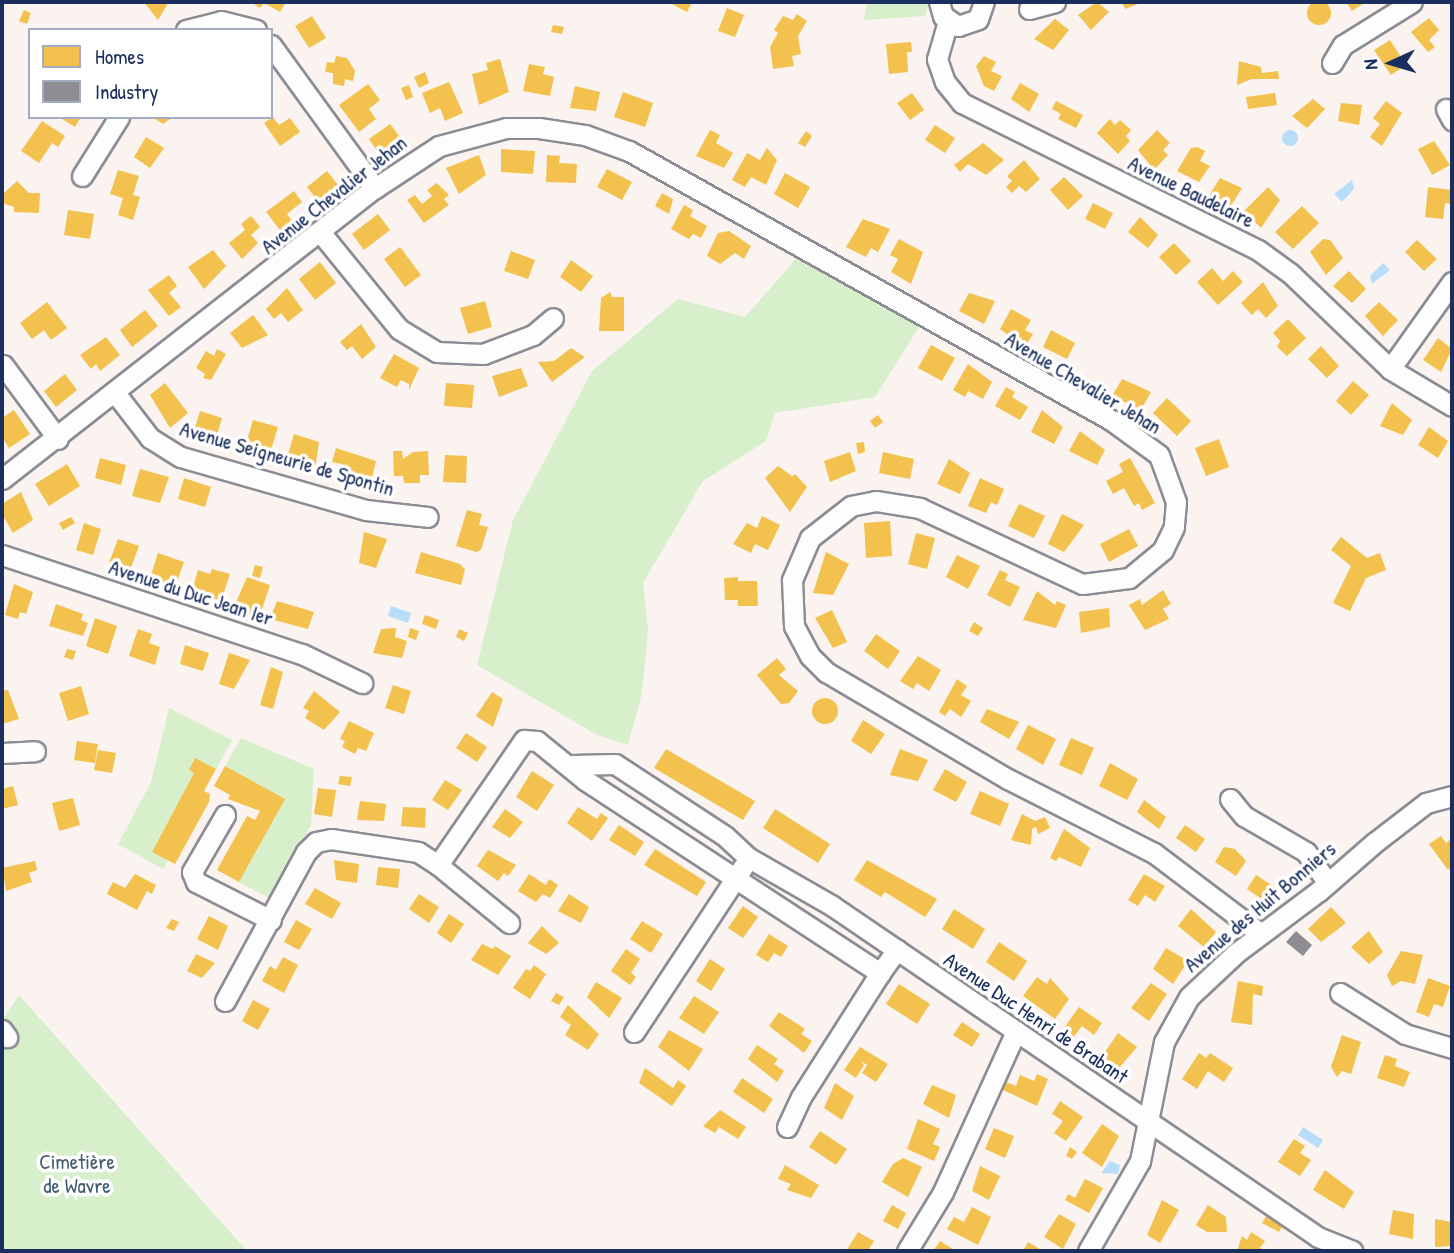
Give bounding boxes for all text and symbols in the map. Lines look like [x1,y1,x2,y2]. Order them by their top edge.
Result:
legend [28,28,273,119]
north arrow [1356,28,1426,98]
text: Homes [95,42,144,71]
text: N [1357,59,1383,70]
text: Industry [95,77,158,106]
street label: Avenue Chevalier Jehan [256,130,412,260]
street label: Avenue Baudelaire [1124,151,1258,233]
street label: Avenue Chevalier Jehan [1000,326,1166,440]
street label: Avenue Seigneurie de Spontin [177,416,397,502]
street label: Avenue du Duc Jean Ier [106,555,276,631]
street label: Avenue des Huit Bonniers [1179,836,1341,978]
street label: Avenue Duc Henri de Brabant [939,947,1133,1089]
park label: Cimetière de Wavre [39,1149,115,1199]

